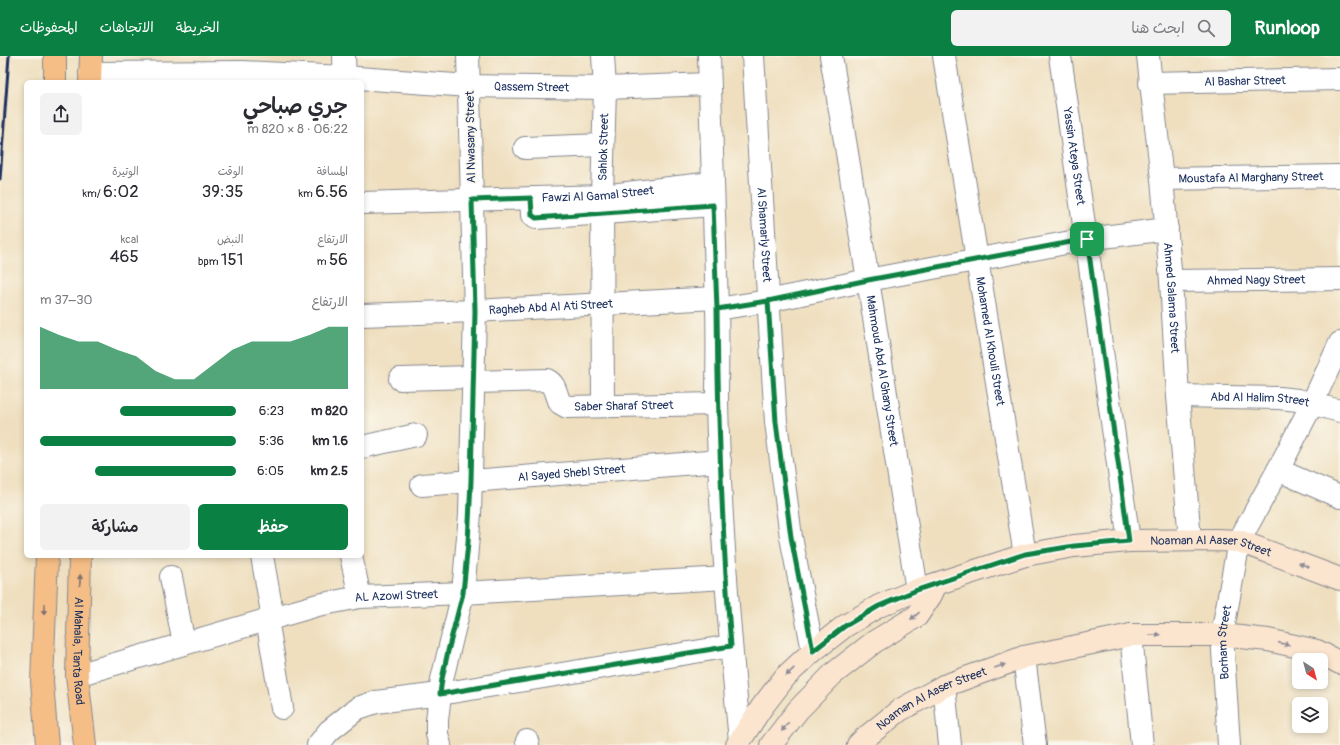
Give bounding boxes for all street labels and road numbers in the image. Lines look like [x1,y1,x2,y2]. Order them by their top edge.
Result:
street label: Al Bashar Street [1204,73,1286,89]
street label: Qassem Street [494,79,569,95]
street label: Al Nwasany Street [463,90,479,183]
street label: Yassin Ateya Street [1060,105,1089,206]
street label: Sahlok Street [595,113,612,181]
street label: Moustafa Al Marghany Street [1178,169,1324,186]
street label: Fawzi Al Gamal Street [542,182,655,205]
street label: Al Shamarly Street [754,187,775,283]
street label: Ahmed Salama Street [1160,242,1183,354]
street label: Ahmed Nagy Street [1207,272,1306,288]
street label: Mohamed Al Khouli Street [972,276,1008,407]
street label: Mahmoud Abd Al Ghany Street [863,294,902,448]
street label: Ragheb Abd Al Ati Street [488,296,613,318]
street label: Abd Al Halim Street [1210,389,1311,410]
street label: Saber Sharaf Street [574,397,674,414]
street label: Al Sayed Shebl Street [517,461,626,485]
street label: Noaman Al Aaser Street [1150,532,1274,560]
street label: AL Azowl Street [353,586,438,605]
street label: Al Mahala, Tanta Road [69,597,88,706]
street label: Borham Street [1214,604,1235,680]
street label: Noaman Al Aaser Street [873,664,989,733]

